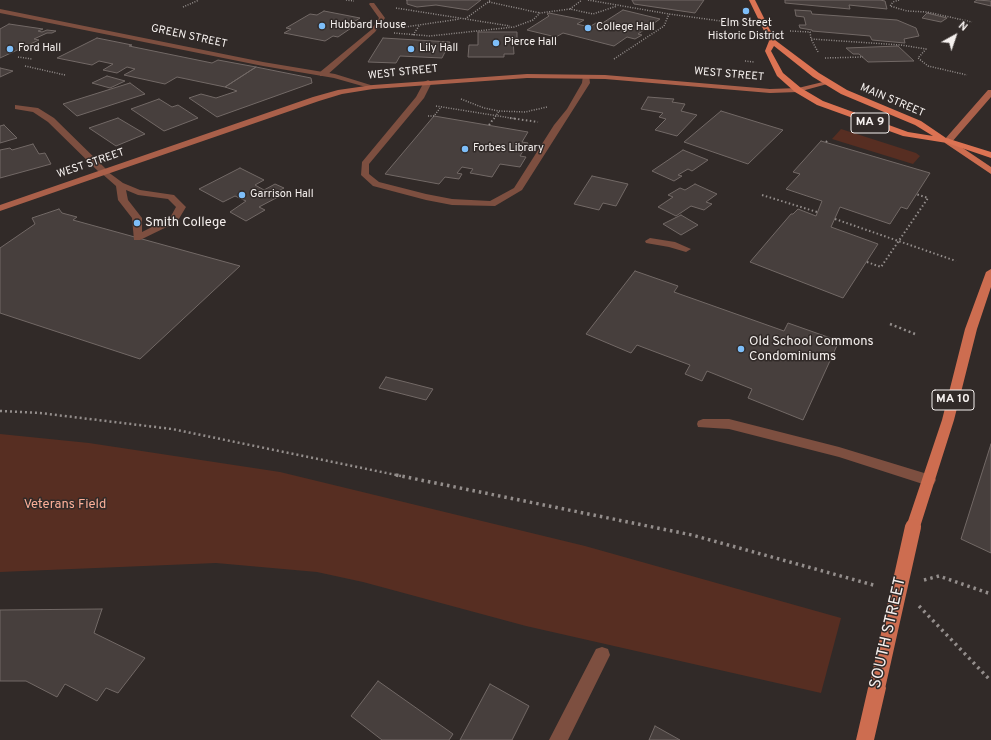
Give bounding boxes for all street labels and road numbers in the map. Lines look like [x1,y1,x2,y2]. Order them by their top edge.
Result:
street label: GREEN STREET [150,22,228,52]
street label: WEST STREET [367,63,439,83]
street label: WEST STREET [693,65,765,85]
street label: MAIN STREET [858,81,926,121]
road number: MA 9 [851,113,889,133]
street label: WEST STREET [55,146,127,182]
road number: MA 10 [932,390,974,410]
street label: SOUTH STREET [867,575,911,691]

